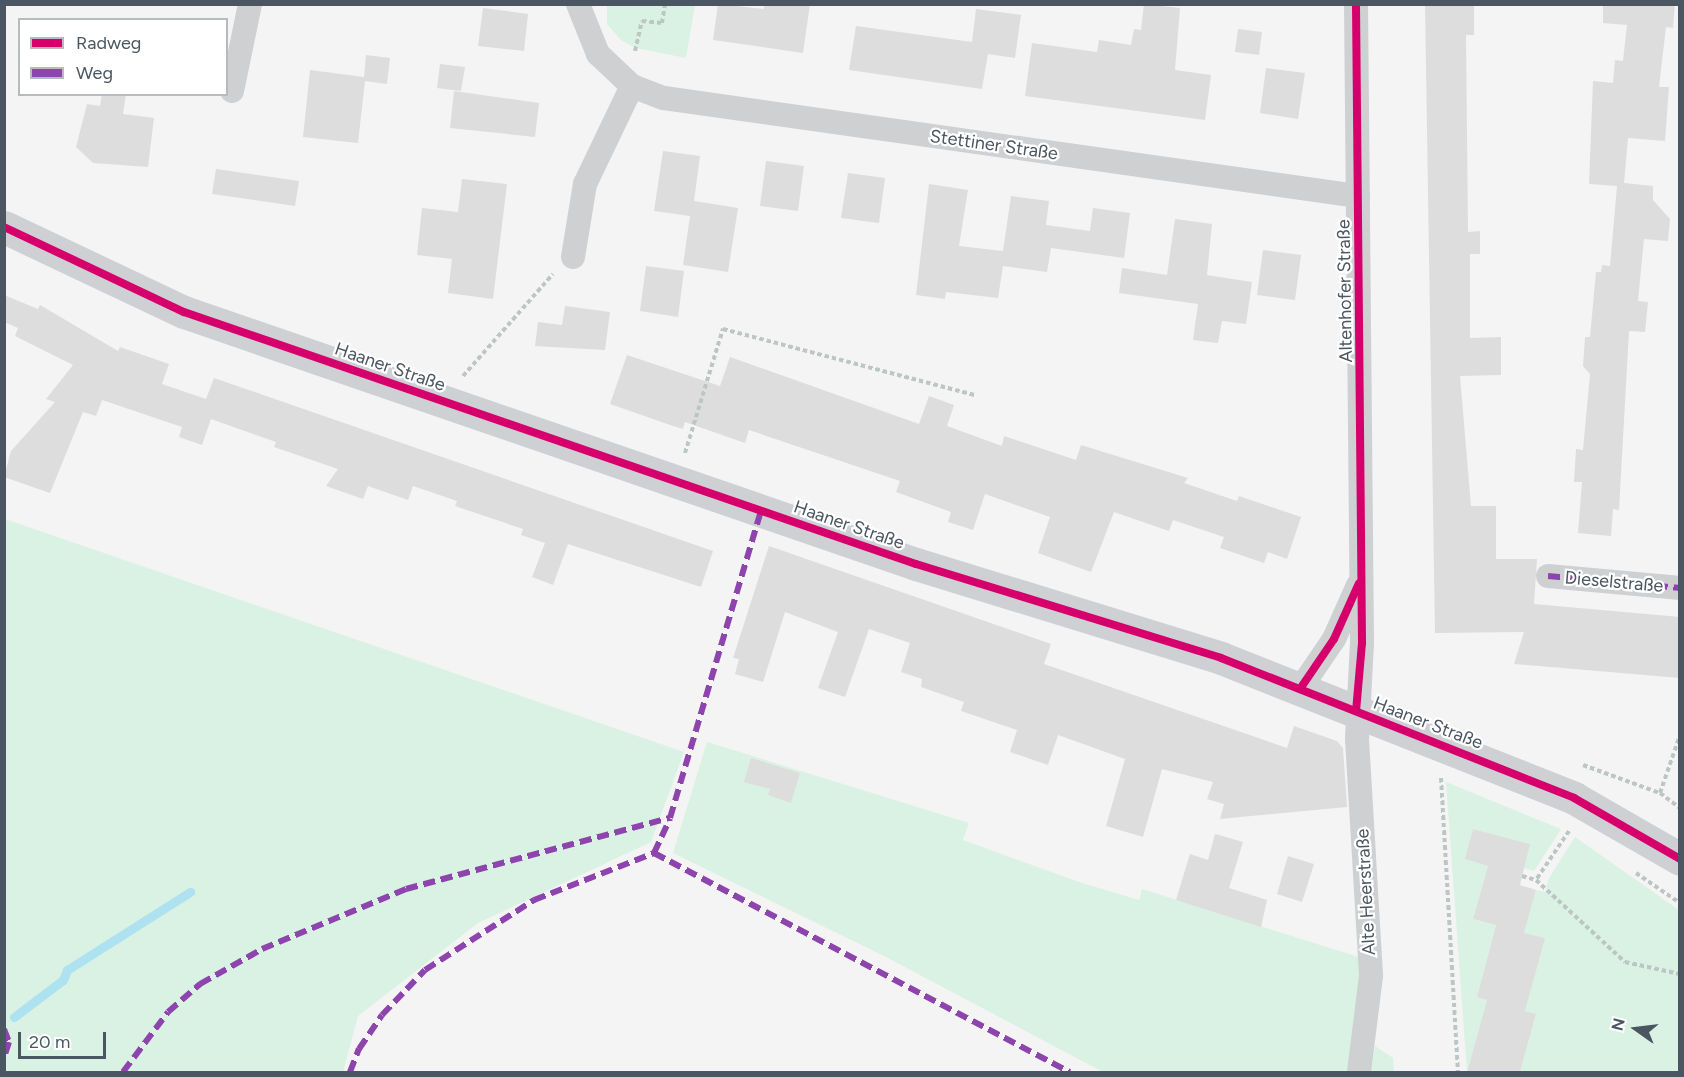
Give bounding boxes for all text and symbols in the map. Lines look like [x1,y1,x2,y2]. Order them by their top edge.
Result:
legend [18,18,228,96]
text: Radweg [76,32,141,54]
text: Weg [76,62,113,84]
street label: Stettiner Straße [929,125,1059,165]
street label: Altenhofer Straße [1333,219,1357,363]
street label: Haaner Straße [332,338,448,396]
street label: Haaner Straße [791,496,907,554]
street label: Dieselstraße [1564,567,1664,597]
street label: Haaner Straße [1370,692,1486,754]
street label: Alte Heerstraße [1352,828,1380,956]
north arrow [1606,999,1666,1059]
text: N [1607,1016,1629,1033]
scale bar [21,1020,110,1058]
text: 20 m [29,1031,70,1053]

